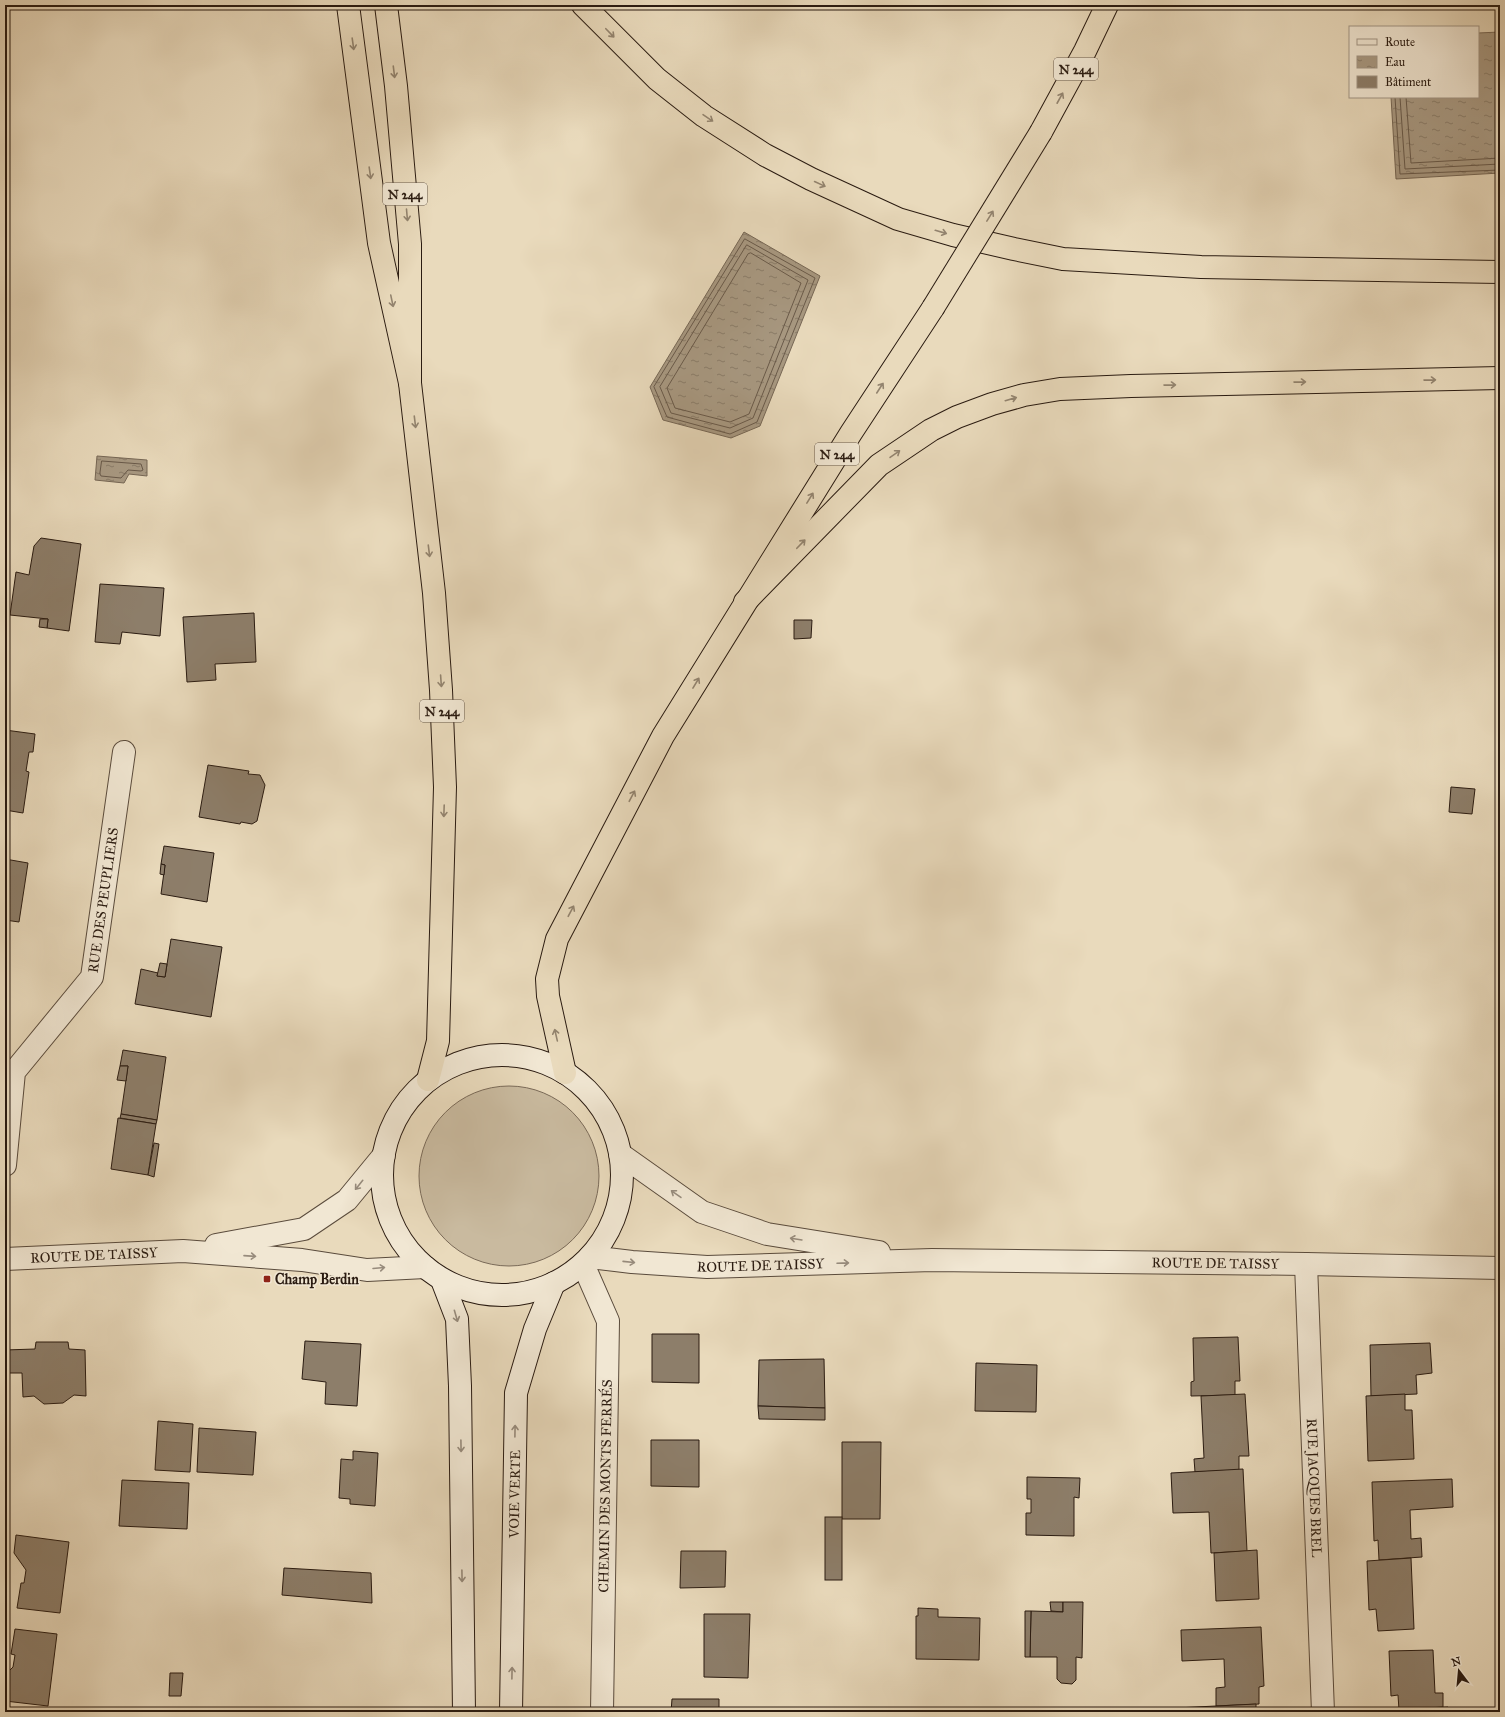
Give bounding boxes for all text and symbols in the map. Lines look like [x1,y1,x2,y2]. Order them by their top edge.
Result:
legend [1349,26,1479,98]
one-way arrow [605,28,615,38]
text: Route [1385,35,1415,49]
one-way arrow [349,37,357,50]
text: Eau [1385,55,1406,69]
road number: N 244 [1054,58,1098,80]
one-way arrow [390,65,398,78]
text: Bâtiment [1385,75,1432,89]
one-way arrow [1057,92,1064,104]
one-way arrow [702,115,714,123]
one-way arrow [366,166,374,179]
one-way arrow [814,181,826,188]
road number: N 244 [383,183,427,205]
one-way arrow [404,208,411,221]
one-way arrow [986,210,994,222]
one-way arrow [934,228,947,236]
one-way arrow [389,294,397,307]
one-way arrow [1423,376,1436,384]
one-way arrow [1293,379,1306,386]
one-way arrow [1163,381,1176,389]
one-way arrow [876,383,884,394]
one-way arrow [1005,394,1018,402]
one-way arrow [411,415,418,428]
road number: N 244 [815,443,859,465]
one-way arrow [889,450,900,458]
one-way arrow [806,493,814,504]
one-way arrow [797,539,806,549]
one-way arrow [426,544,433,557]
one-way arrow [437,674,444,687]
one-way arrow [692,677,700,689]
road number: N 244 [420,700,464,722]
one-way arrow [628,790,636,802]
one-way arrow [441,804,448,817]
street label: RUE DES PEUPLIERS [85,826,122,974]
one-way arrow [568,905,576,917]
one-way arrow [552,1029,559,1042]
one-way arrow [355,1180,363,1191]
one-way arrow [671,1190,682,1198]
one-way arrow [790,1235,803,1243]
street label: ROUTE DE TAISSY [30,1244,159,1267]
one-way arrow [243,1252,256,1259]
street label: ROUTE DE TAISSY [1152,1254,1280,1273]
street label: ROUTE DE TAISSY [696,1255,826,1276]
one-way arrow [622,1258,635,1266]
one-way arrow [836,1259,849,1267]
one-way arrow [372,1265,385,1272]
place label: Champ Berdin [275,1271,359,1289]
marker: Champ Berdin [262,1274,272,1284]
one-way arrow [453,1310,460,1323]
street label: CHEMIN DES MONTS FERRÉS [593,1379,616,1593]
street label: RUE JACQUES BREL [1303,1418,1325,1558]
one-way arrow [511,1425,519,1438]
one-way arrow [457,1439,465,1452]
street label: VOIE VERTE [506,1450,524,1539]
one-way arrow [458,1569,466,1582]
north arrow [1439,1651,1479,1691]
text: N [1450,1654,1463,1669]
one-way arrow [508,1667,516,1680]

